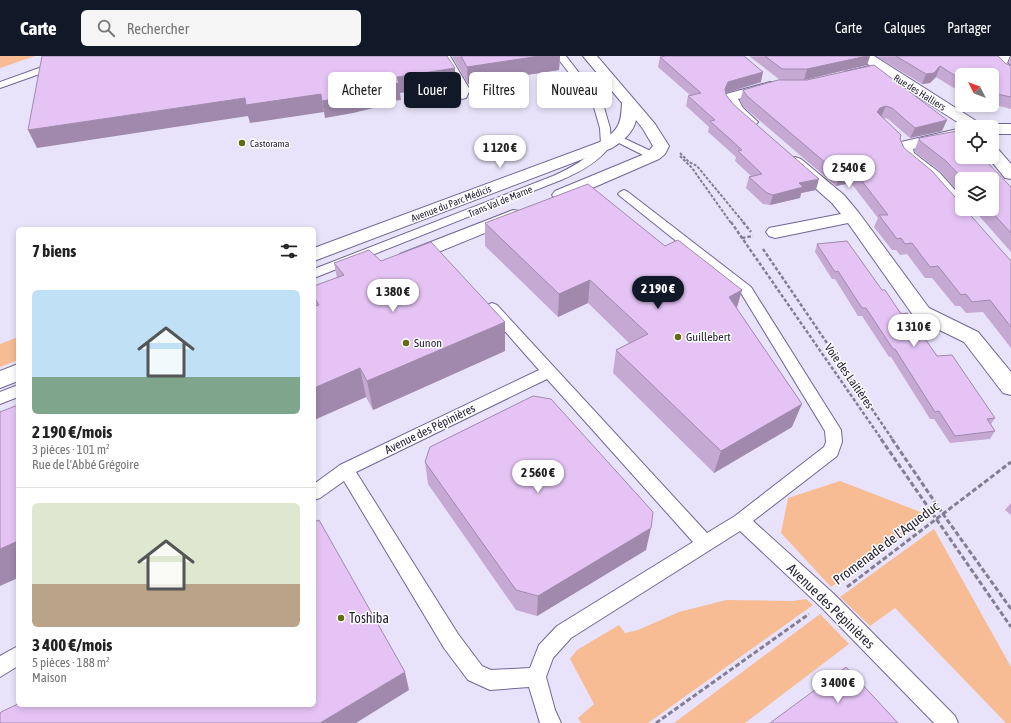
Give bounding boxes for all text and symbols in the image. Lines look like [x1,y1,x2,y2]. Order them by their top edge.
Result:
search box [81,10,361,46]
text: Carte [20,17,57,39]
icon: search [95,17,117,39]
text: Rechercher [127,20,189,37]
text: Carte [835,20,862,36]
text: Calques [884,20,925,36]
text: Partager [947,20,991,36]
north arrow [955,68,999,112]
map controls [955,68,999,216]
chip: Acheter [328,72,396,108]
chip: Louer [404,72,461,108]
chip: Filtres [469,72,529,108]
chip: Nouveau [537,72,612,108]
street label: Rue des Halliers [892,72,948,113]
button: locate [955,120,999,164]
pin: 1 120 € [463,135,537,169]
marker: Castorama [237,138,247,148]
place label: Castorama [250,138,290,149]
text: 1 120 € [483,140,517,155]
pin: 2 540 € [812,155,886,189]
text: 2 540 € [832,160,866,175]
button: layers [955,172,999,216]
street label: Avenue du Parc Médicis [409,183,493,224]
street label: Trans Val de Marne [466,183,534,219]
icon: filters [278,240,300,262]
text: 7 biens [32,241,76,261]
pin: 2 190 € [621,276,695,310]
pin: 1 380 € [356,279,430,313]
text: 2 190 € [641,281,675,296]
text: 1 380 € [376,284,410,299]
pin: 1 310 € [877,314,951,348]
icon: home [130,316,202,388]
text: 1 310 € [897,319,931,334]
place label: Guillebert [686,330,731,344]
marker: Guillebert [673,332,683,342]
place label: Sunon [414,336,442,350]
marker: Sunon [401,338,411,348]
street label: Voie des Laitières [821,341,877,411]
street label: Avenue des Pépinières [383,401,477,457]
text: 2 190 €/mois [32,422,112,442]
text: 3 pièces · 101 m² [32,442,110,457]
text: Rue de l'Abbé Grégoire [32,457,139,472]
pin: 2 560 € [501,460,575,494]
text: 2 560 € [521,465,555,480]
street label: Promenade de l'Aqueduc [830,498,943,588]
icon: home [130,529,202,601]
street label: Avenue des Pépinières [784,560,878,652]
place label: Toshiba [349,610,389,626]
marker: Toshiba [336,613,346,623]
text: 3 400 €/mois [32,635,112,655]
text: 5 pièces · 188 m² [32,655,110,670]
text: Maison [32,670,67,685]
pin: 3 400 € [801,670,875,704]
text: 3 400 € [821,675,855,690]

